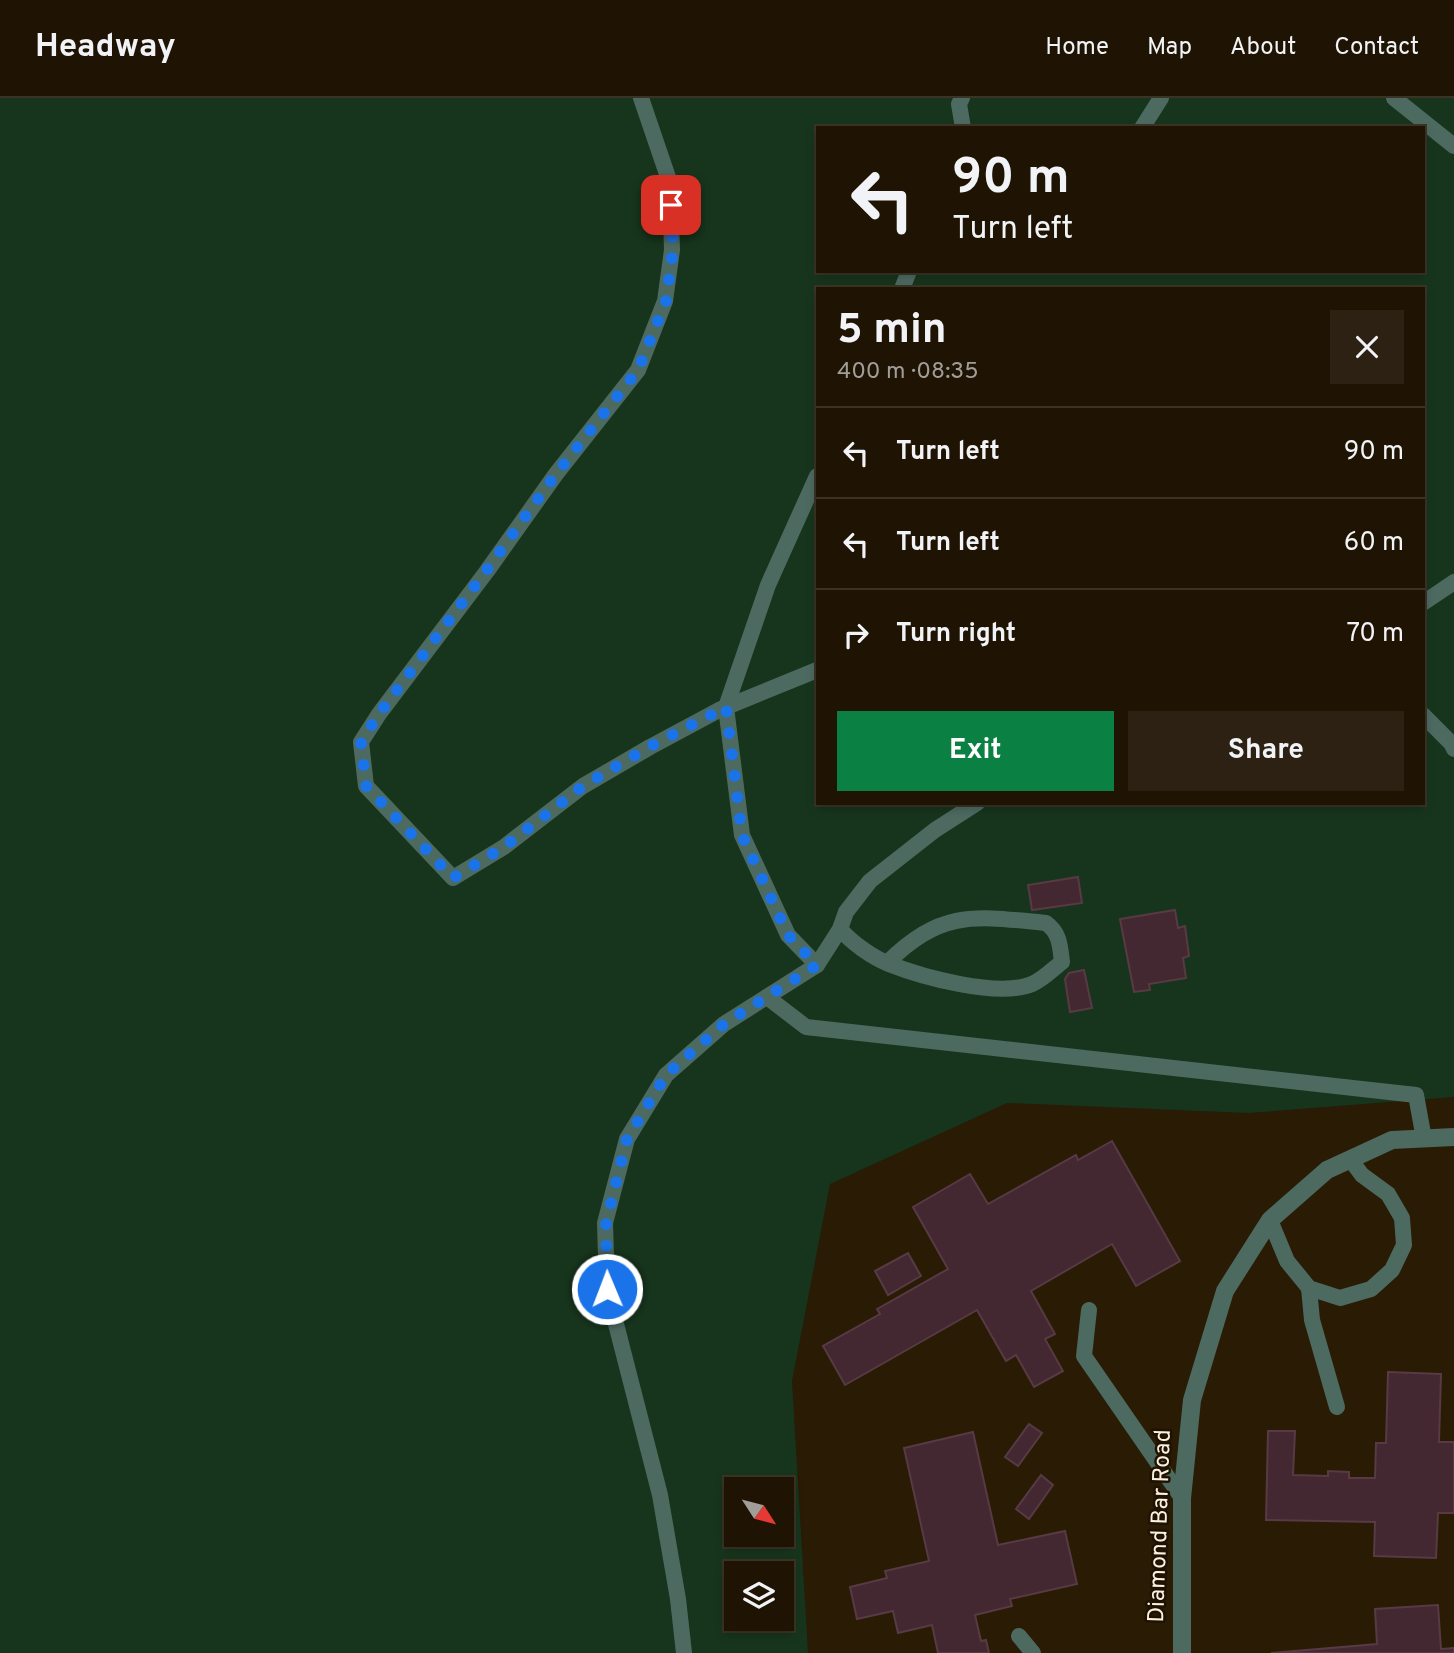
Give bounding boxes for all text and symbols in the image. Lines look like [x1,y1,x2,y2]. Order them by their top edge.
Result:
text: Headway [35,27,176,69]
text: Home [1045,33,1109,63]
text: Map [1147,33,1192,63]
text: About [1230,33,1296,63]
text: Contact [1334,33,1419,63]
text: 90 m [952,149,1070,211]
icon: left [837,154,928,245]
pin [641,175,701,235]
icon: arrive [652,186,690,224]
text: Turn left [952,210,1073,250]
text: 5 min [837,305,947,358]
button: close [1330,310,1404,384]
text: 400 m · 08:35 [837,358,978,387]
icon: left [837,434,875,472]
text: Turn left [896,436,1000,469]
text: 90 m [1344,436,1404,469]
icon: left [837,525,875,563]
text: Turn left [896,527,1000,560]
text: 60 m [1344,527,1404,560]
icon: right [837,616,875,654]
text: Turn right [896,618,1016,651]
text: 70 m [1346,618,1404,651]
button: Exit [837,711,1114,791]
button: Share [1128,711,1404,791]
position arrow [570,1252,644,1326]
street label: Diamond Bar Road [1143,1429,1179,1623]
north arrow [724,1477,794,1547]
map controls [724,1477,794,1631]
button: layers [724,1561,794,1631]

